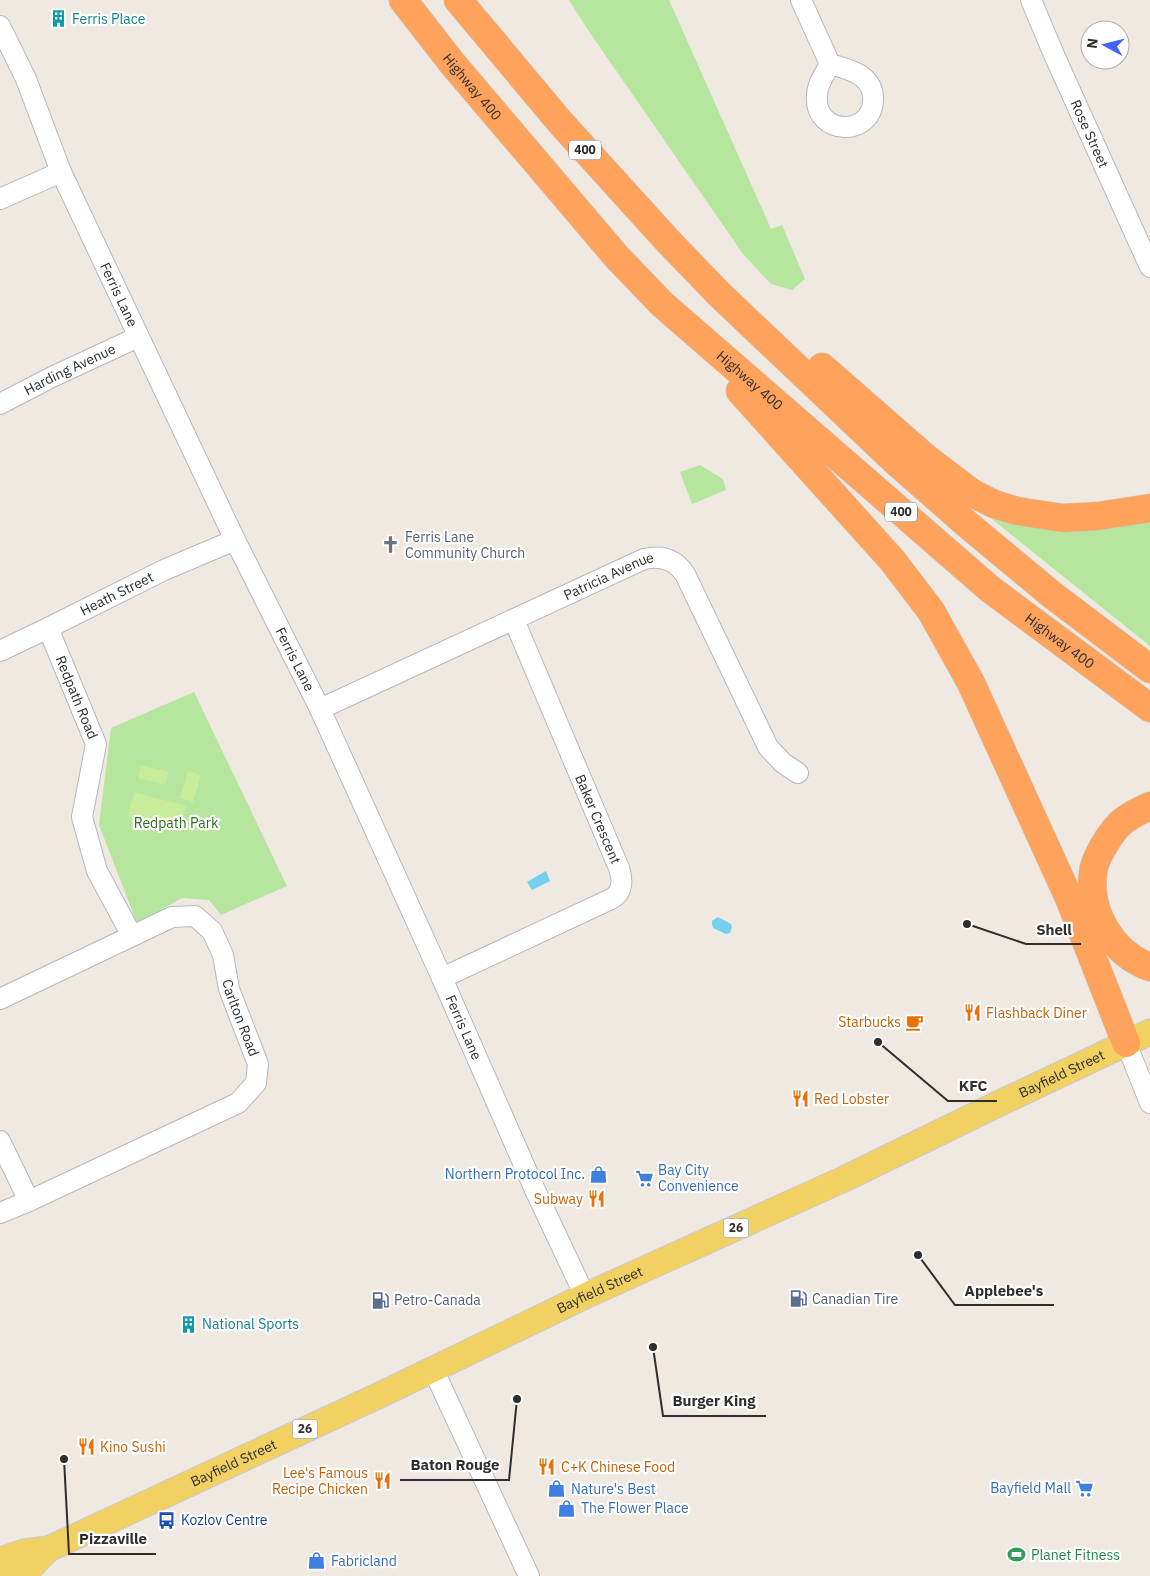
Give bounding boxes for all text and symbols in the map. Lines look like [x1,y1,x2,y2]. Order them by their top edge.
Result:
building icon: Ferris Place [48,9,68,29]
place label: Ferris Place [72,10,146,28]
north arrow [1080,20,1130,70]
text: N [1083,37,1102,50]
street label: Highway 400 [439,50,506,124]
street label: Rose Street [1066,97,1113,171]
road number: 400 [569,140,601,160]
street label: Ferris Lane [96,259,142,330]
street label: Harding Avenue [21,340,119,399]
street label: Highway 400 [713,347,787,414]
road number: 400 [885,502,917,522]
place label: Ferris Lane Community Church [405,528,525,562]
church icon: Ferris Lane Community Church [381,535,401,555]
street label: Patricia Avenue [561,548,655,604]
street label: Heath Street [77,568,156,620]
street label: Highway 400 [1021,609,1098,673]
street label: Ferris Lane [271,624,319,695]
street label: Redpath Road [51,653,102,742]
street label: Baker Crescent [571,771,625,867]
park label: Redpath Park [134,814,219,832]
callout: Shell [1026,914,1081,944]
text: Shell [1036,920,1072,939]
street label: Carlton Road [218,978,263,1059]
street label: Ferris Lane [442,992,486,1063]
restaurant icon: Flashback Diner [962,1003,982,1023]
place label: Flashback Diner [986,1004,1087,1022]
cafe icon: Starbucks [905,1012,925,1032]
place label: Starbucks [838,1013,901,1031]
street label: Bayfield Street [1016,1046,1108,1102]
callout: KFC [948,1071,997,1101]
text: KFC [959,1076,987,1095]
restaurant icon: Red Lobster [790,1089,810,1109]
place label: Red Lobster [814,1090,889,1108]
place label: Bay City Convenience [658,1161,739,1195]
shop icon: Northern Protocol Inc. [589,1164,609,1184]
place label: Northern Protocol Inc. [445,1165,585,1183]
supermarket icon: Bay City Convenience [634,1168,654,1188]
restaurant icon: Subway [587,1189,607,1209]
place label: Subway [534,1190,583,1208]
road number: 26 [724,1218,748,1238]
street label: Bayfield Street [554,1262,646,1317]
callout: Applebee's [955,1275,1054,1305]
text: Applebee's [965,1281,1044,1300]
fuel station icon: Canadian Tire [788,1289,808,1309]
fuel station icon: Petro-Canada [370,1290,390,1310]
place label: Canadian Tire [812,1290,899,1308]
place label: Petro-Canada [394,1291,481,1309]
building icon: National Sports [178,1314,198,1334]
place label: National Sports [202,1315,299,1333]
callout: Burger King [663,1386,766,1416]
text: Burger King [673,1391,756,1410]
road number: 26 [292,1420,318,1438]
street label: Bayfield Street [188,1435,280,1491]
restaurant icon: Kino Sushi [76,1437,96,1457]
place label: Kino Sushi [100,1438,166,1456]
callout: Baton Rouge [400,1450,509,1480]
text: Baton Rouge [411,1455,499,1474]
restaurant icon: C+K Chinese Food [537,1457,557,1477]
place label: C+K Chinese Food [561,1458,675,1476]
place label: Lee's Famous Recipe Chicken [272,1464,368,1498]
restaurant icon: Lee's Famous Recipe Chicken [372,1471,392,1491]
supermarket icon: Bayfield Mall [1075,1478,1095,1498]
shop icon: Nature's Best [547,1479,567,1499]
place label: Bayfield Mall [990,1479,1071,1497]
place label: Nature's Best [571,1480,656,1498]
shop icon: The Flower Place [557,1498,577,1518]
place label: The Flower Place [581,1499,689,1517]
bus stop icon: Kozlov Centre [157,1510,177,1530]
place label: Kozlov Centre [181,1511,268,1529]
callout: Pizzaville [69,1524,156,1554]
text: Pizzaville [79,1529,147,1548]
sports icon: Planet Fitness [1007,1545,1027,1565]
place label: Planet Fitness [1031,1546,1120,1564]
shop icon: Fabricland [307,1551,327,1571]
place label: Fabricland [331,1552,397,1570]

